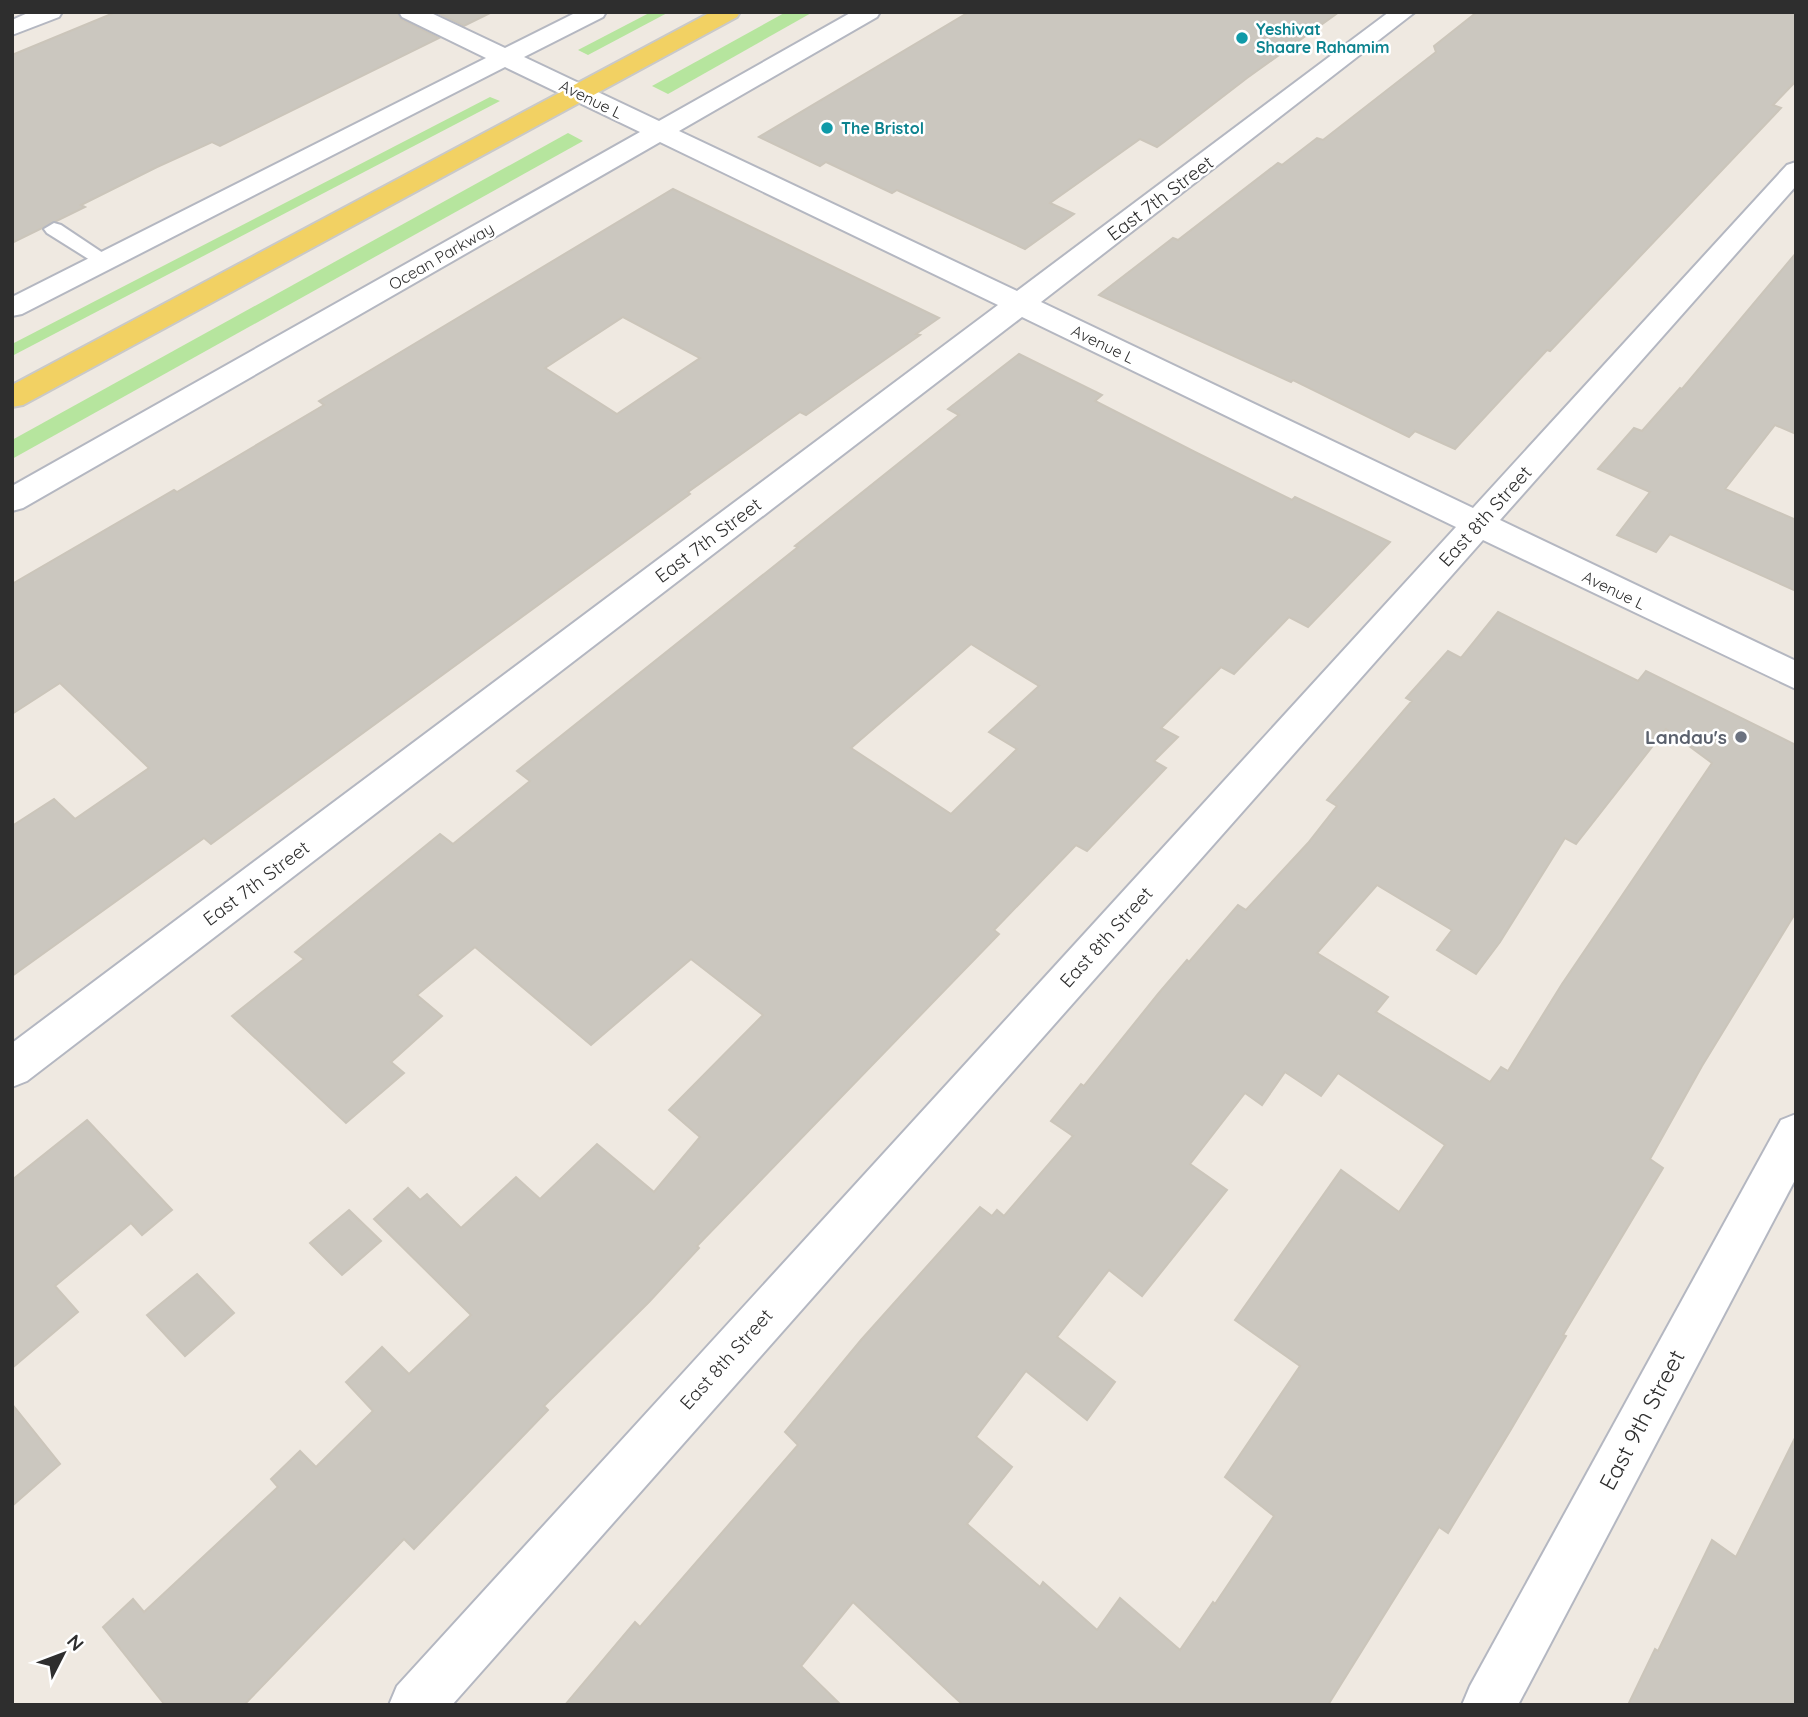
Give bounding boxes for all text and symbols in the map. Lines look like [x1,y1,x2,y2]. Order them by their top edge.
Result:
place label: Yeshivat Shaare Rahamim [1256,19,1390,57]
marker: Yeshivat Shaare Rahamim [1234,30,1250,46]
street label: Avenue L [556,75,626,123]
place label: The Bristol [841,118,924,138]
marker: The Bristol [819,120,835,136]
street label: East 7th Street [1102,150,1218,246]
street label: Ocean Parkway [385,218,497,294]
street label: Avenue L [1068,320,1138,368]
street label: East 8th Street [1433,461,1537,571]
street label: East 7th Street [650,492,766,588]
street label: Avenue L [1579,566,1649,614]
place label: Landau's [1645,725,1727,749]
marker: Landau's [1733,729,1749,745]
street label: East 7th Street [198,835,314,931]
street label: East 8th Street [1054,882,1158,992]
street label: East 8th Street [674,1304,778,1414]
street label: East 9th Street [1592,1344,1691,1495]
north arrow [28,1619,98,1689]
text: N [62,1629,89,1656]

